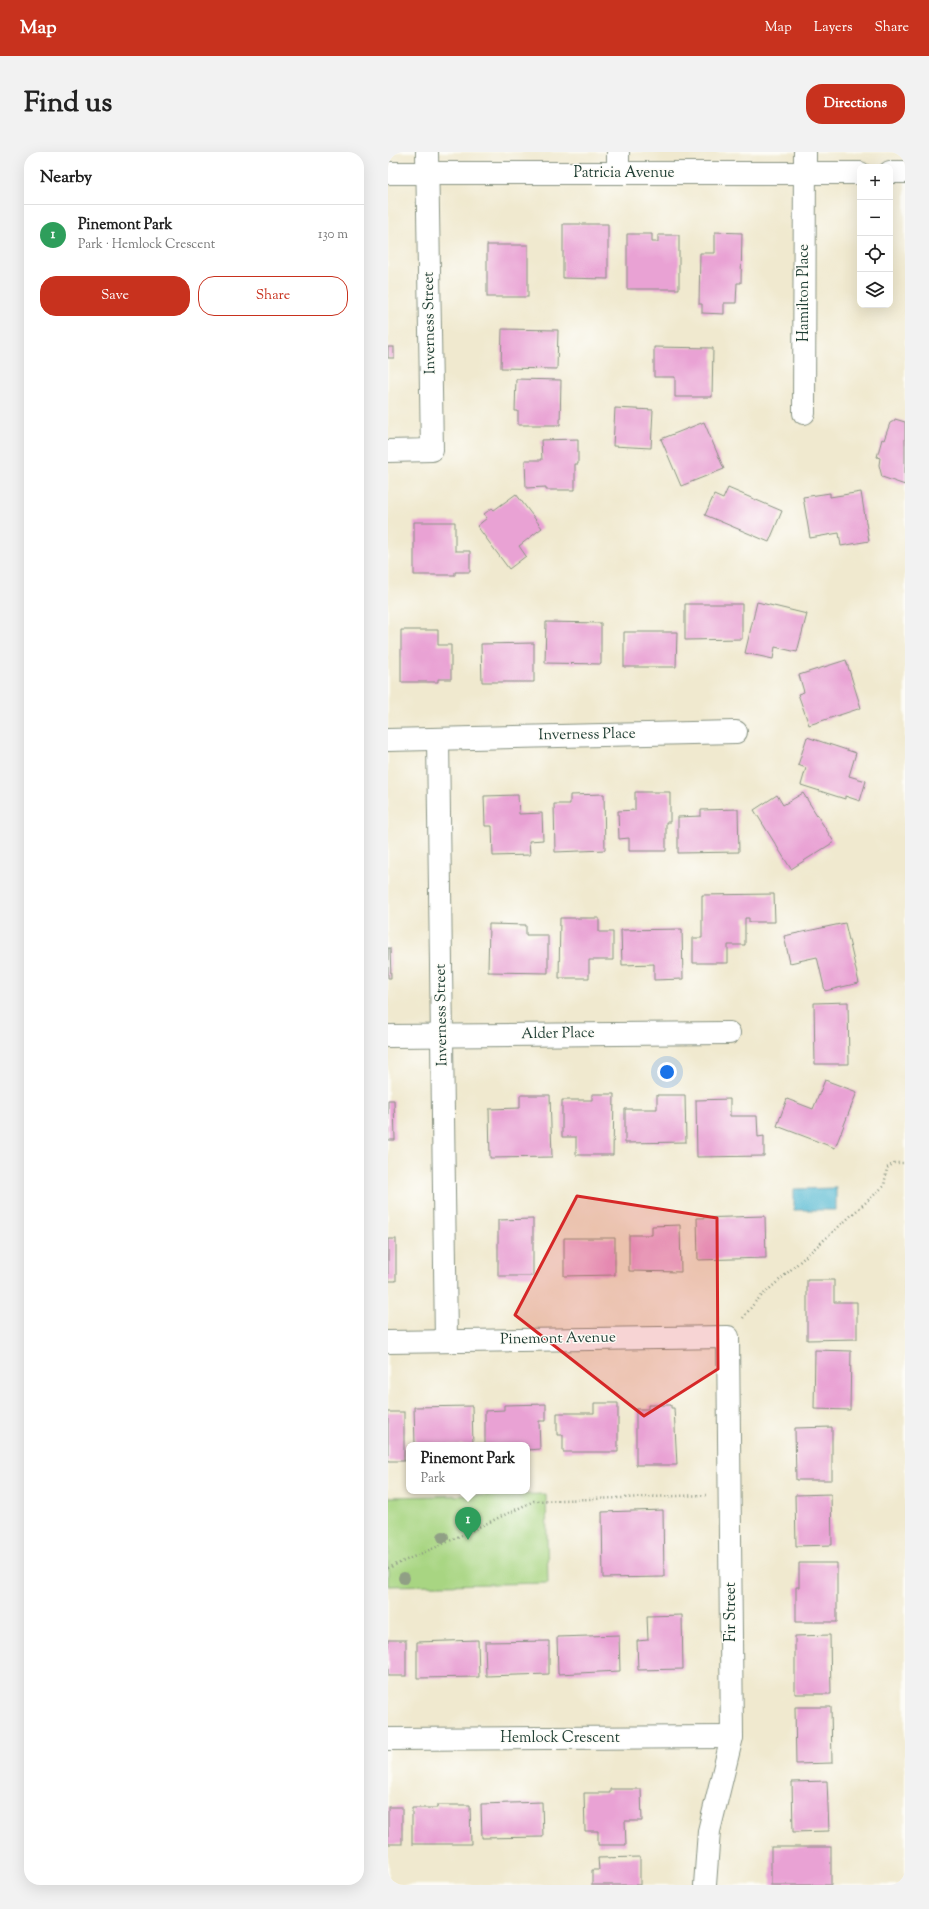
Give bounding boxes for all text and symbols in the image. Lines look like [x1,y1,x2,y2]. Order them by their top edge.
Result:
text: Map [20,15,57,42]
text: Map [765,18,792,38]
text: Layers [814,18,852,38]
text: Share [874,18,909,38]
text: Find us [24,84,112,124]
button: Directions [806,84,905,124]
street label: Patricia Avenue [573,163,675,184]
map controls [857,164,893,308]
button: + [857,164,893,200]
text: Nearby [40,166,92,190]
button: − [857,200,893,236]
text: Pinemont Park [78,215,172,236]
text: 1 [51,226,55,244]
text: 130 m [318,226,348,244]
text: Park · Hemlock Crescent [78,236,215,254]
button: locate [857,236,893,272]
street label: Hamilton Place [794,244,815,342]
street label: Inverness Street [419,271,441,375]
button: layers [857,272,893,308]
button: Save [40,276,190,316]
button: Share [198,276,348,316]
street label: Inverness Place [538,724,636,746]
street label: Inverness Street [431,963,453,1067]
street label: Alder Place [521,1023,595,1045]
your location [657,1062,677,1082]
street label: Pinemont Avenue [500,1327,616,1351]
popup [406,1442,530,1494]
text: Pinemont Park [421,1449,515,1470]
text: Park [421,1470,446,1488]
pin: 1 [455,1507,481,1540]
street label: Fir Street [721,1582,742,1642]
street label: Hemlock Crescent [500,1728,620,1749]

